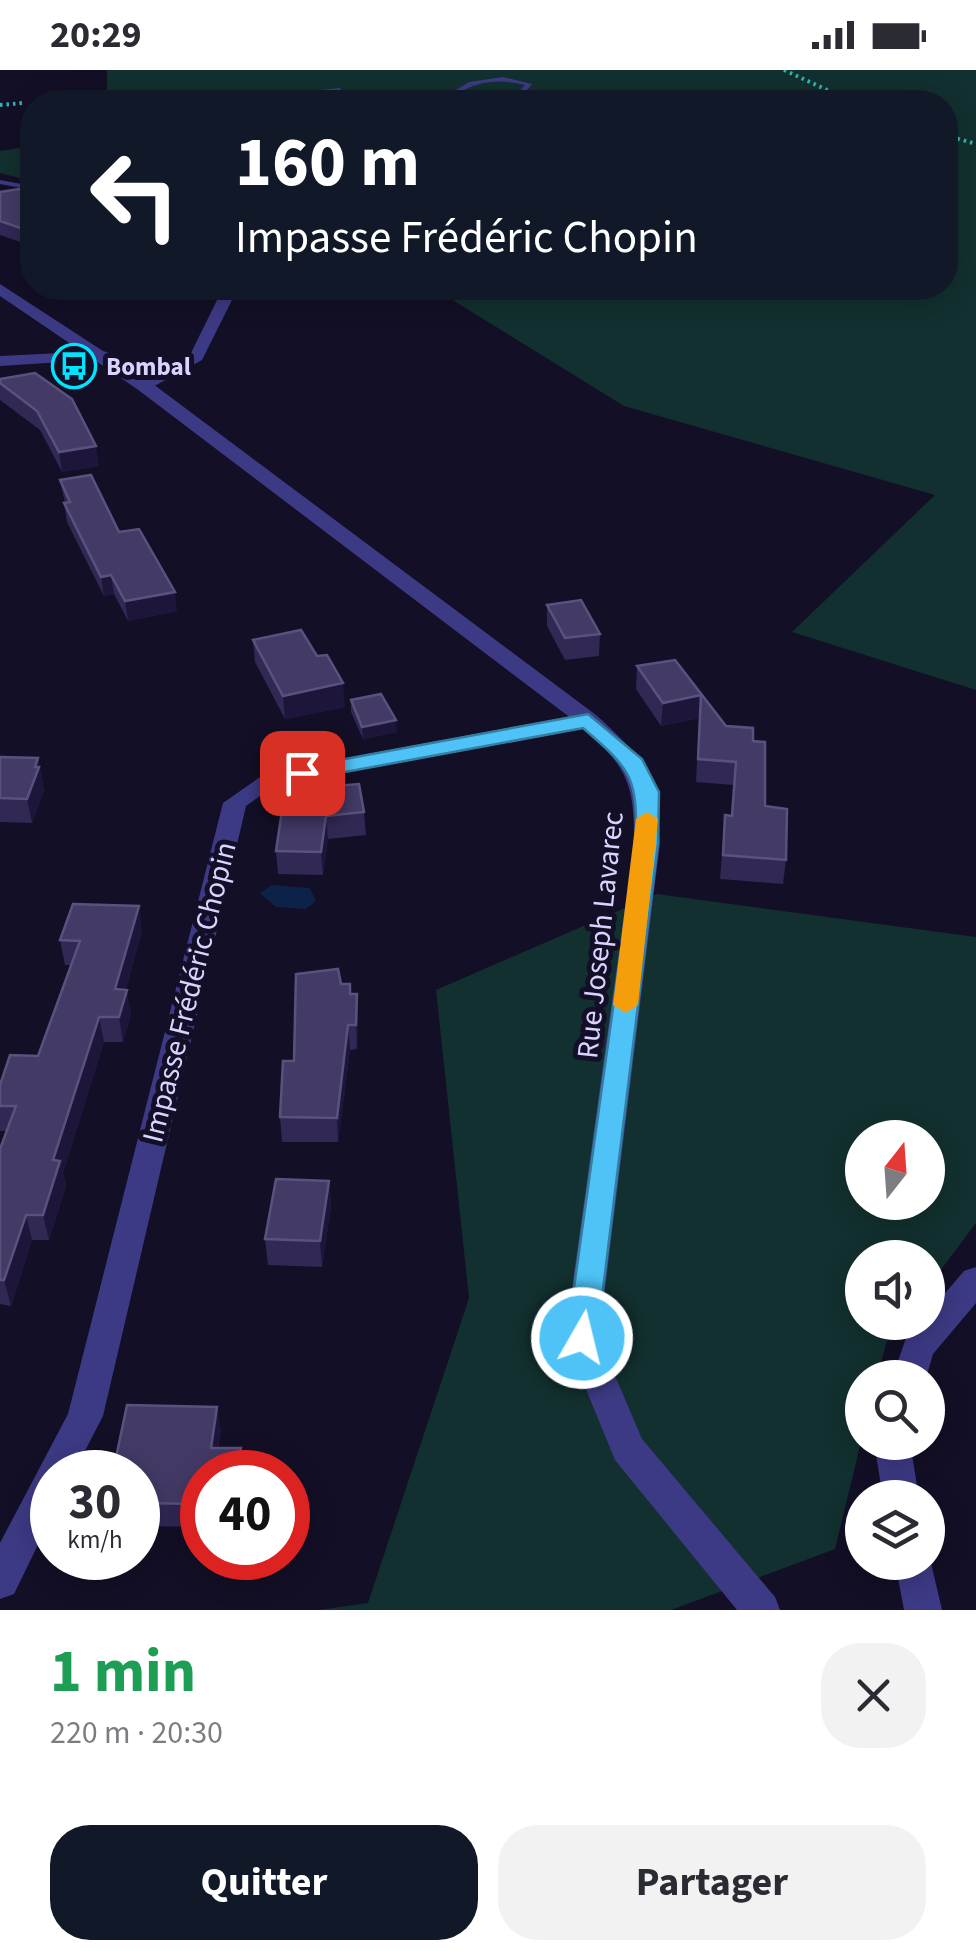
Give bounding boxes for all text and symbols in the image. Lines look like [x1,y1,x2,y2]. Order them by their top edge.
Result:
text: 20:29 [50,8,142,62]
text: 160 m [235,113,420,213]
icon: left [70,130,200,260]
text: Impasse Frédéric Chopin [235,206,698,270]
bus stop icon: Bombal [51,343,97,389]
place label: Bombal [106,349,191,385]
pin [260,731,345,816]
icon: arrive [275,746,330,801]
street label: Rue Joseph Lavarec [566,809,635,1061]
street label: Impasse Frédéric Chopin [131,837,248,1147]
north arrow [845,1120,945,1220]
map controls [845,1120,945,1580]
button: sound [845,1240,945,1340]
position arrow [530,1286,634,1390]
button: search [845,1360,945,1460]
speed limit sign: 40 [180,1450,310,1580]
text: 30 [69,1467,121,1538]
button: layers [845,1480,945,1580]
text: km/h [67,1522,123,1558]
text: 1 min [50,1630,196,1715]
button: close [821,1643,926,1748]
text: 220 m · 20:30 [50,1710,223,1756]
button: Quitter [50,1825,478,1940]
button: Partager [498,1825,926,1940]

